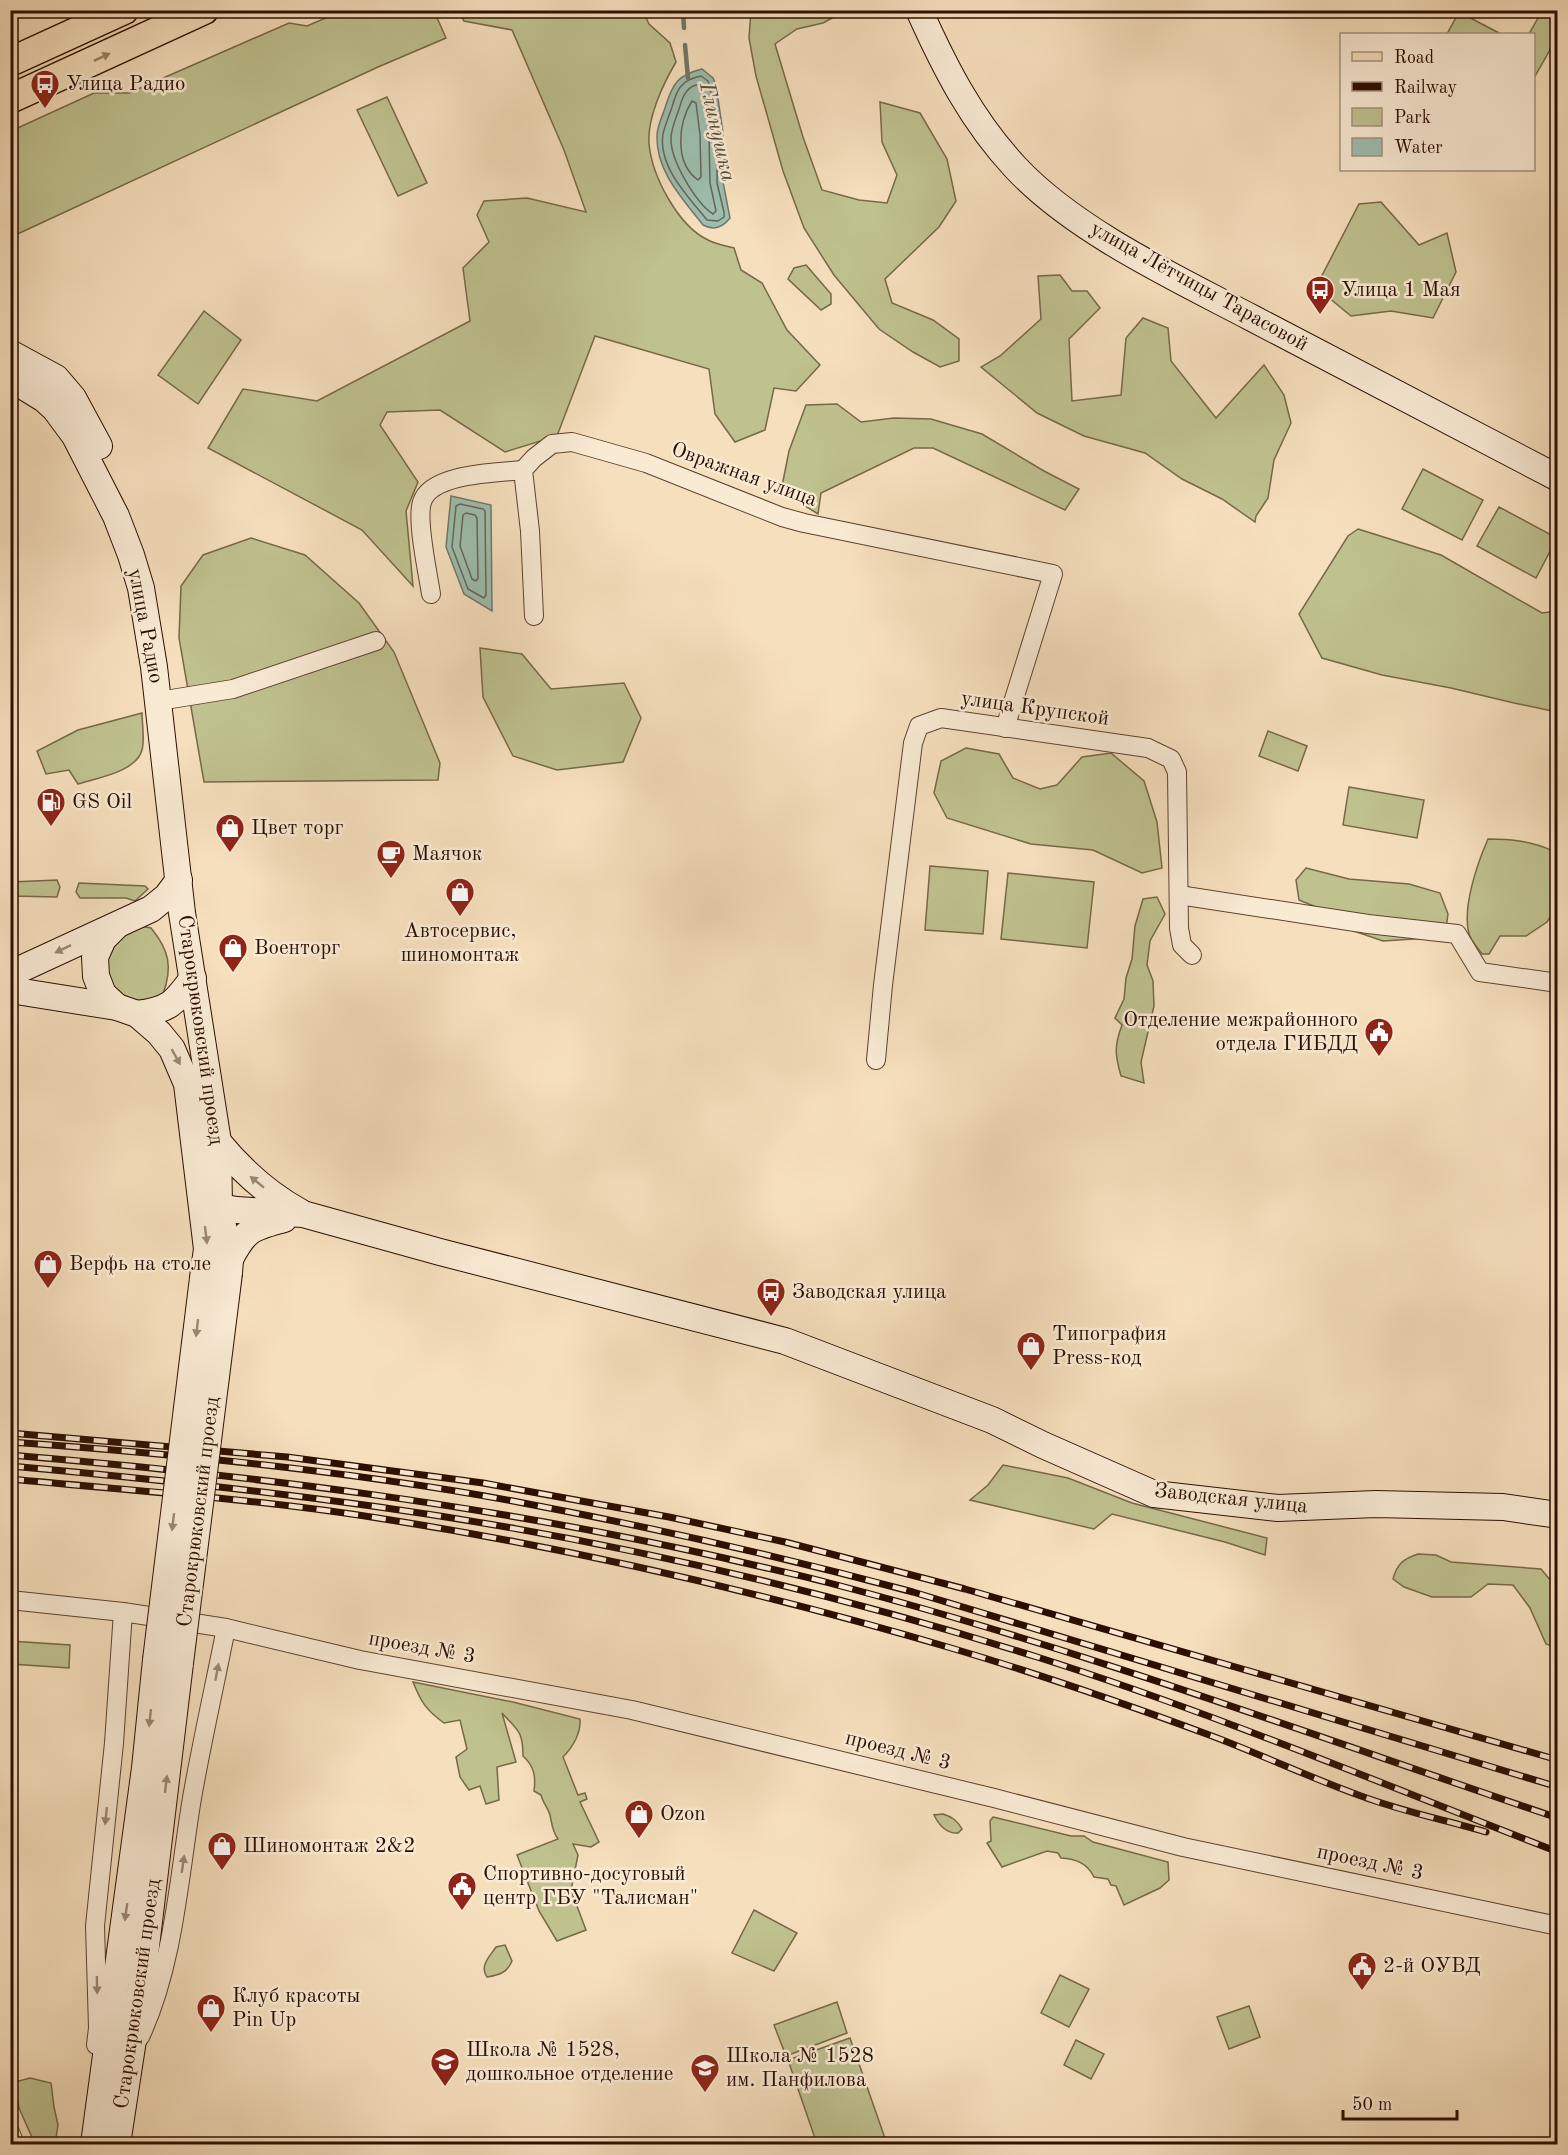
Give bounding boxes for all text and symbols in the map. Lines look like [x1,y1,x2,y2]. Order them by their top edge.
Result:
legend [1340,33,1535,171]
text: Road [1394,49,1434,67]
one-way arrow [93,52,111,61]
bus stop icon: Улица Радио [29,68,61,110]
place label: Улица Радио [66,74,186,95]
water label: Глинушка [695,79,739,184]
text: Railway [1394,79,1457,97]
text: Park [1394,109,1431,127]
text: Water [1394,139,1443,157]
street label: улица Лётчицы Тарасовой [1087,218,1311,356]
bus stop icon: Улица 1 Мая [1304,274,1336,316]
place label: Улица 1 Мая [1341,280,1461,301]
street label: Овражная улица [668,439,820,511]
street label: улица Радио [124,567,166,685]
street label: улица Крупской [960,688,1110,730]
fuel station icon: GS Oil [35,786,67,828]
place label: GS Oil [72,792,132,813]
shop icon: Цвет торг [214,812,246,854]
place label: Цвет торг [251,818,344,839]
cafe icon: Маячок [375,838,407,880]
place label: Маячок [412,844,483,865]
shop icon: Автосервис, шиномонтаж [444,876,476,918]
street label: Старокрюковский проезд [173,914,227,1147]
place label: Автосервис, шиномонтаж [401,921,519,966]
shop icon: Военторг [217,932,249,974]
place label: Военторг [254,938,340,959]
one-way arrow [54,943,72,953]
place label: Отделение межрайонного отдела ГИБДД [1123,1010,1358,1055]
public building icon: Отделение межрайонного отдела ГИБДД [1363,1016,1395,1058]
one-way arrow [171,1048,181,1065]
one-way arrow [250,1176,265,1188]
one-way arrow [201,1226,210,1245]
shop icon: Верфь на столе [32,1248,64,1290]
place label: Верфь на столе [69,1254,211,1275]
bus stop icon: Заводская улица [755,1276,787,1318]
place label: Заводская улица [792,1282,946,1303]
one-way arrow [192,1319,202,1338]
place label: Типография Press-код [1052,1324,1167,1369]
shop icon: Типография Press-код [1015,1330,1047,1372]
street label: Старокрюковский проезд [174,1395,224,1628]
street label: Заводская улица [1153,1480,1309,1518]
one-way arrow [168,1512,178,1531]
street label: проезд № 3 [367,1628,477,1668]
one-way arrow [213,1662,222,1681]
one-way arrow [145,1709,155,1728]
street label: проезд № 3 [843,1728,953,1774]
one-way arrow [161,1774,171,1793]
shop icon: Ozon [623,1798,655,1840]
place label: Ozon [660,1804,706,1825]
one-way arrow [101,1807,111,1826]
shop icon: Шиномонтаж 2&2 [206,1830,238,1872]
place label: Шиномонтаж 2&2 [243,1836,416,1857]
street label: проезд № 3 [1315,1841,1425,1885]
one-way arrow [179,1854,188,1873]
place label: Спортивно-досуговый центр ГБУ "Талисман" [483,1864,698,1909]
public building icon: Спортивно-досуговый центр ГБУ "Талисман" [446,1870,478,1912]
street label: Старокрюковский проезд [111,1877,165,2110]
one-way arrow [121,1902,130,1921]
public building icon: 2-й ОУВД [1346,1950,1378,1992]
place label: 2-й ОУВД [1383,1956,1481,1977]
one-way arrow [92,1975,102,1994]
place label: Клуб красоты Pin Up [232,1986,361,2031]
shop icon: Клуб красоты Pin Up [195,1992,227,2034]
place label: Школа № 1528, дошкольное отделение [466,2040,673,2085]
school or university icon: Школа № 1528, дошкольное отделение [429,2046,461,2088]
place label: Школа № 1528 им. Панфилова [726,2046,874,2091]
school or university icon: Школа № 1528 им. Панфилова [689,2052,721,2094]
scale bar [1343,2083,1457,2121]
text: 50 m [1352,2096,1392,2114]

